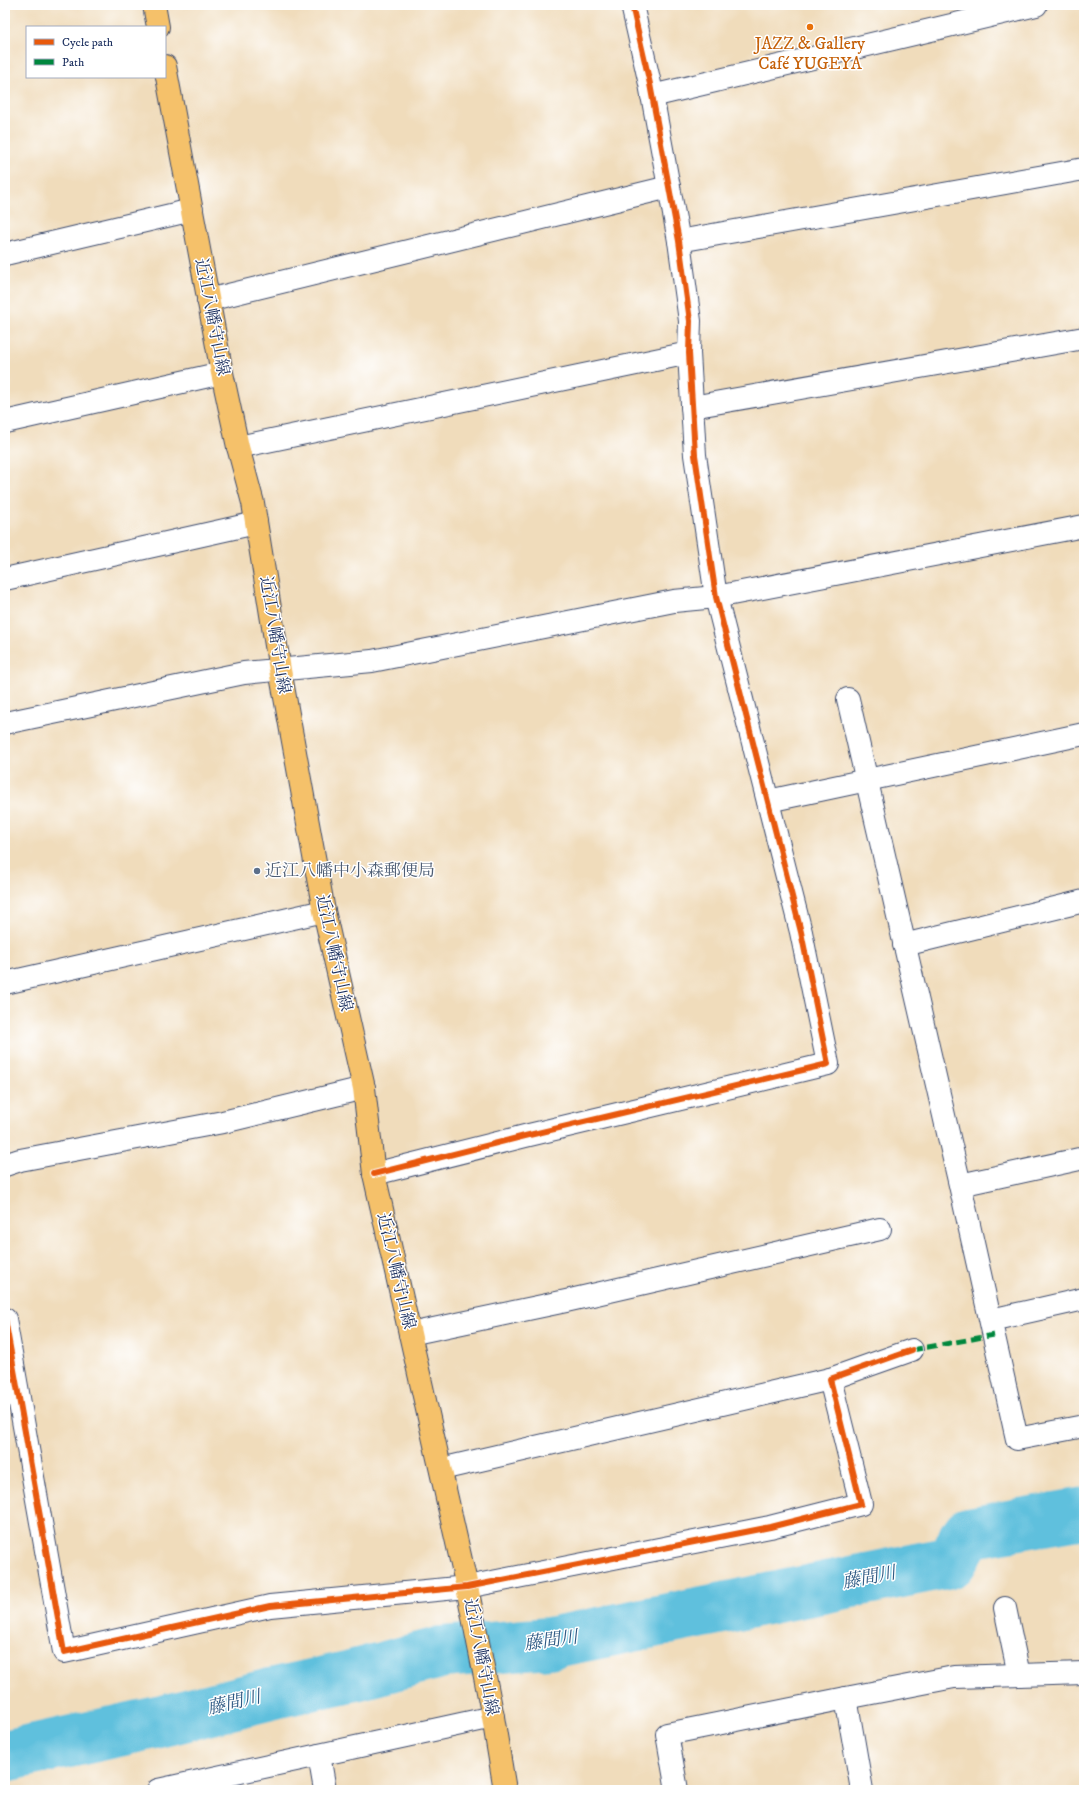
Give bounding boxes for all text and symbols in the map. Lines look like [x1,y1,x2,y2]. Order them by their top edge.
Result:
marker: JAZZ & Gallery Café YUGEYA [805,22,815,32]
legend [26,26,166,78]
place label: JAZZ & Gallery Café YUGEYA [753,33,866,75]
text: Cycle path [62,35,114,50]
text: Path [62,55,85,70]
street label: 近江八幡守山線 [190,256,234,378]
street label: 近江八幡守山線 [255,575,295,695]
place label: 近江八幡中小森郵便局 [265,860,435,882]
marker: 近江八幡中小森郵便局 [252,866,262,876]
street label: 近江八幡守山線 [311,893,357,1013]
street label: 近江八幡守山線 [372,1211,420,1331]
water label: 藤間川 [840,1562,900,1594]
street label: 近江八幡守山線 [459,1596,503,1718]
water label: 藤間川 [523,1626,581,1656]
water label: 藤間川 [205,1686,265,1720]

